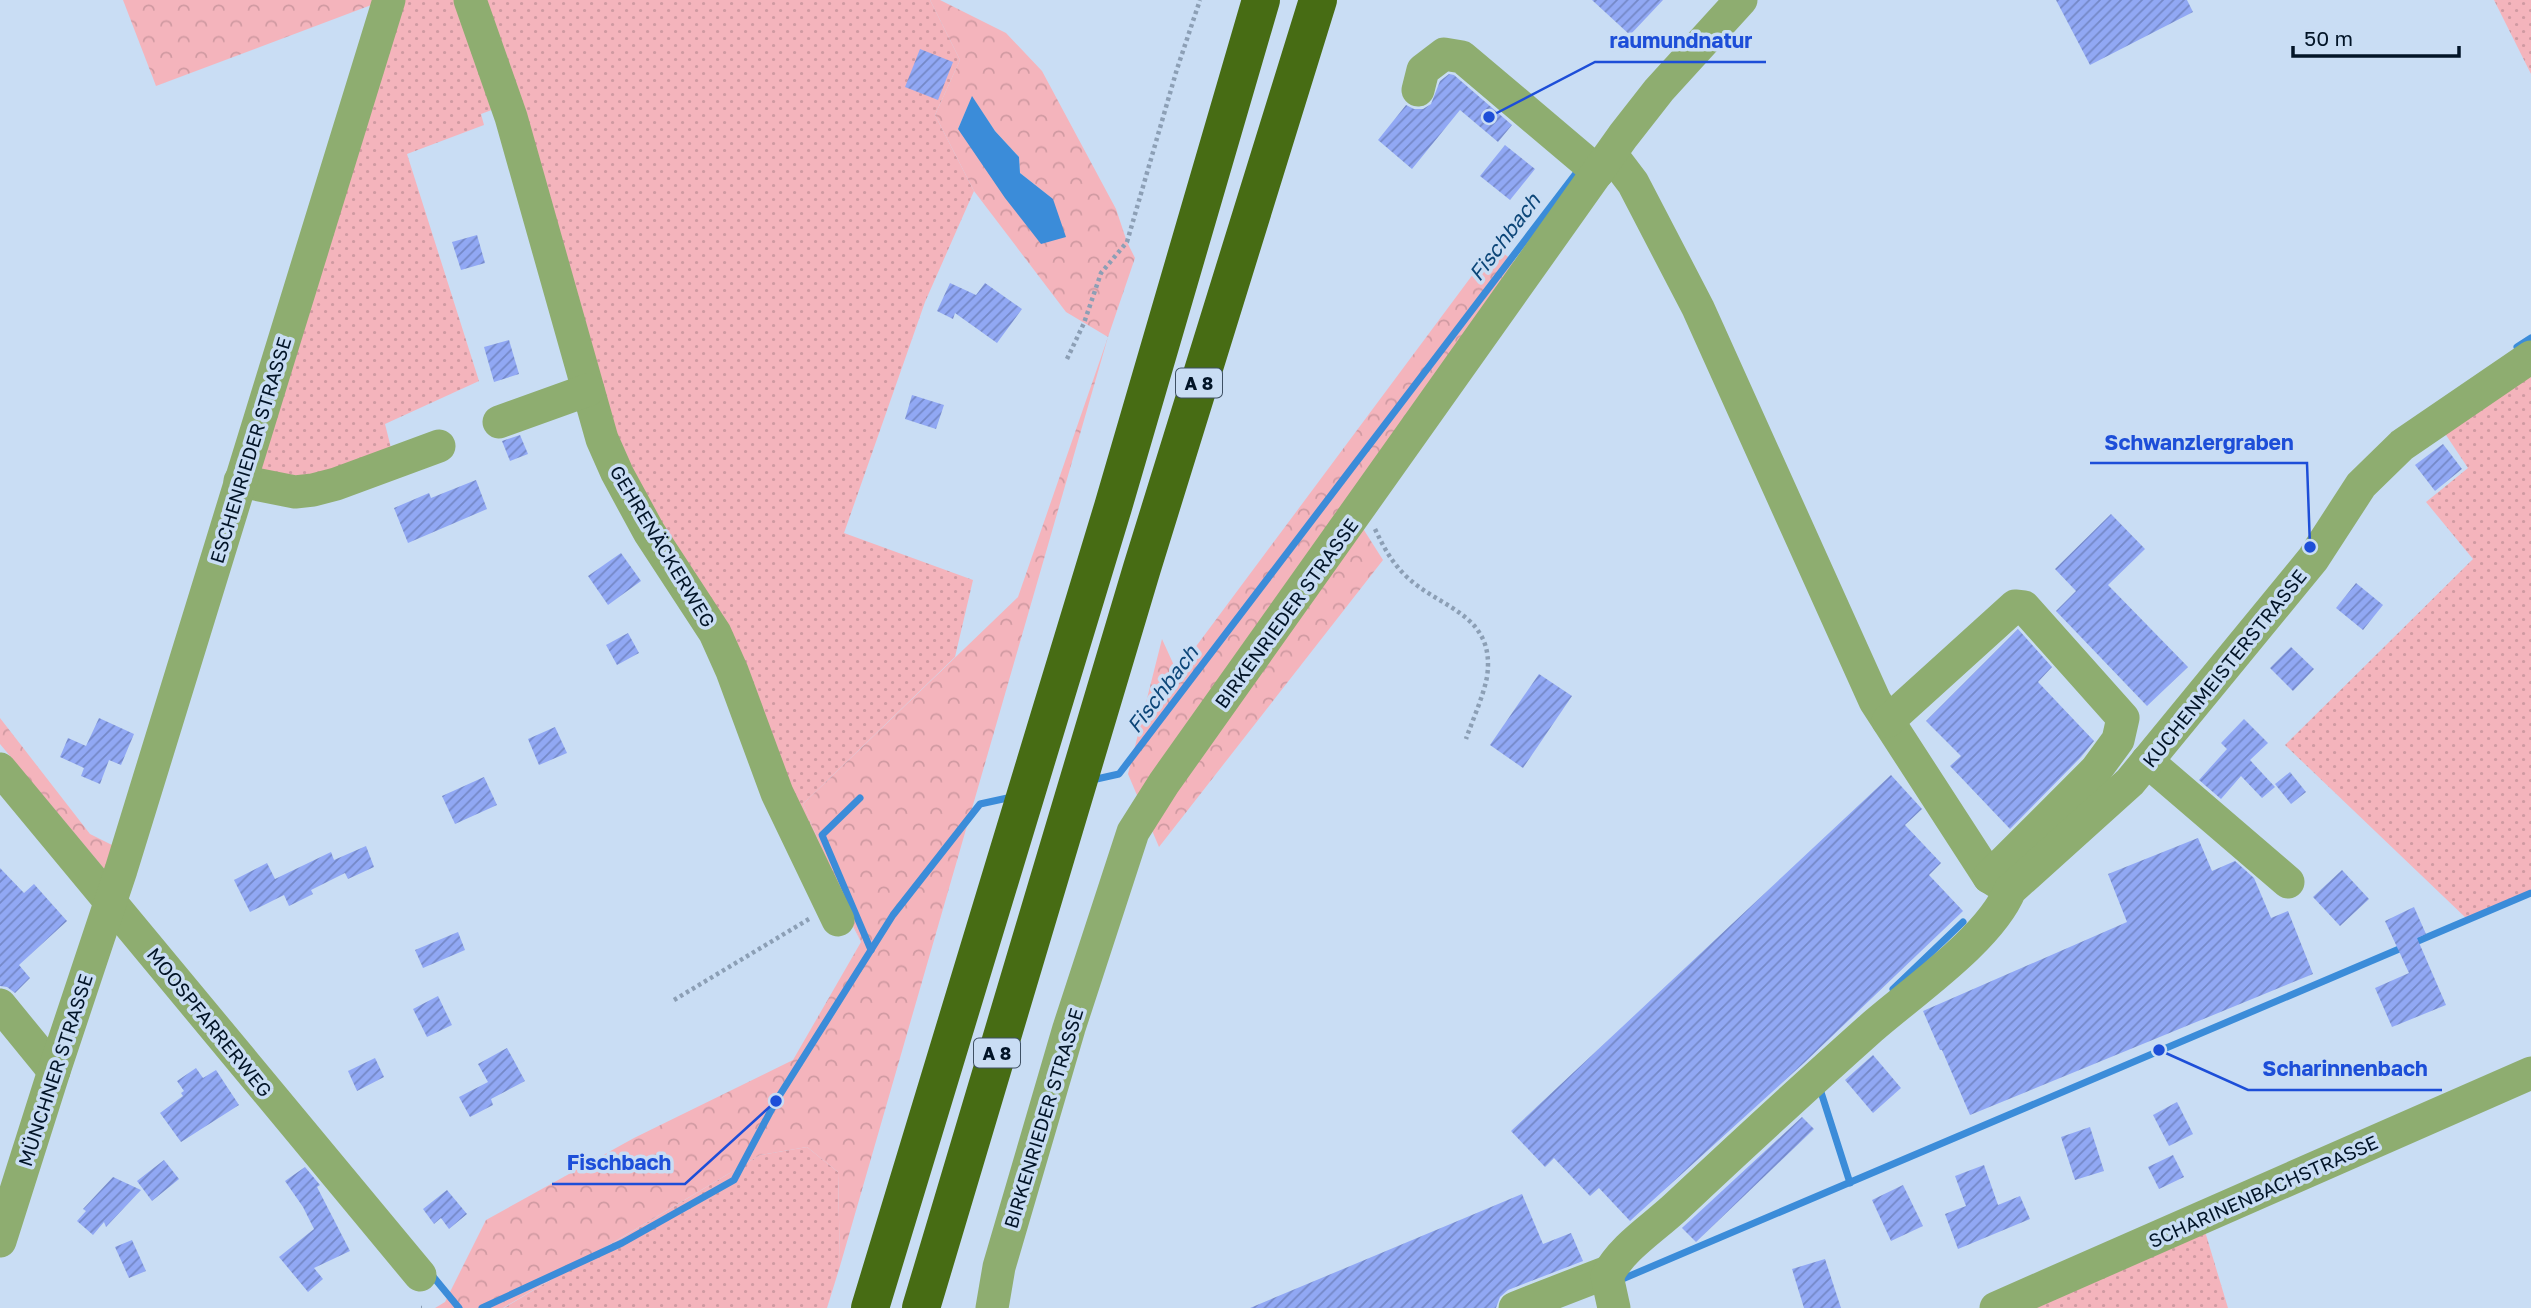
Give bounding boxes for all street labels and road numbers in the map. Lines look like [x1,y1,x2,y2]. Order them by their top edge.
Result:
street label: ESCHENRIEDER STRASSE [205,334,295,566]
road number: A 8 [1176,368,1222,398]
street label: GEHRENÄCKERWEG [606,461,720,631]
street label: BIRKENRIEDER STRASSE [1209,514,1363,712]
street label: KUCHENMEISTERSTRASSE [2137,565,2311,771]
street label: MOOSPFARRERWEG [143,943,277,1101]
street label: MÜNCHNER STRASSE [13,971,97,1169]
street label: BIRKENRIEDER STRASSE [999,1005,1087,1231]
road number: A 8 [974,1038,1020,1068]
street label: SCHARINENBACHSTRASSE [2145,1130,2381,1252]

